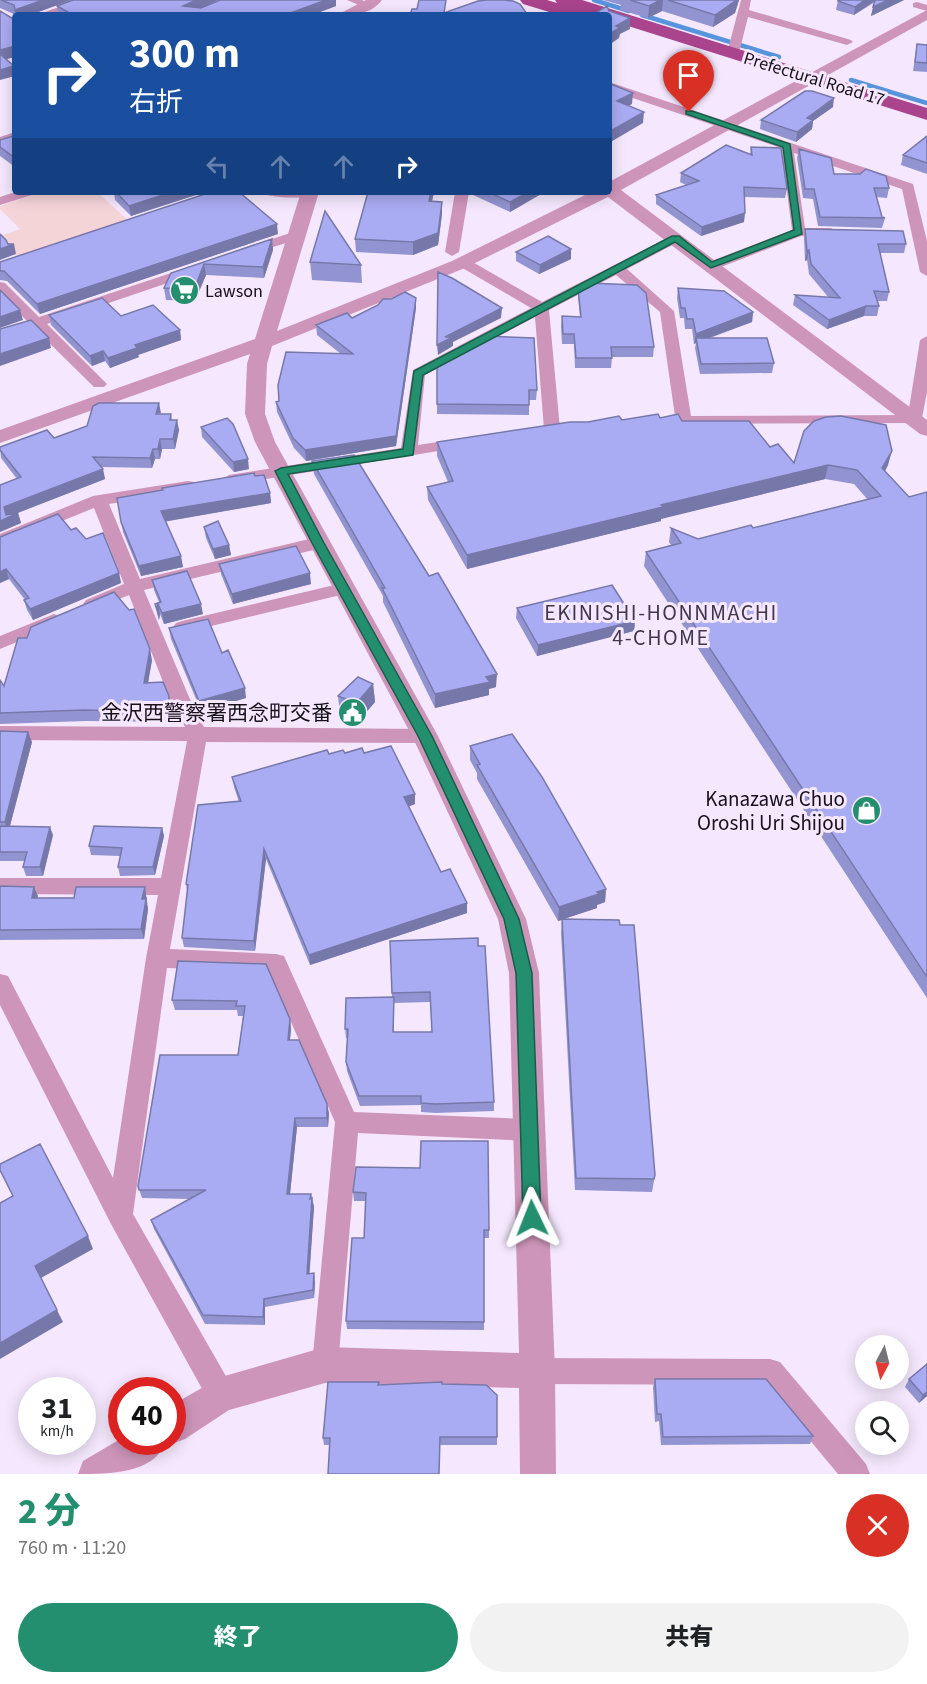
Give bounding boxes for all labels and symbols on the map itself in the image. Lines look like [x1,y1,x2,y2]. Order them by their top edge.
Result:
street label: Prefectural Road 17 [740,46,888,112]
pin [663,50,714,112]
supermarket icon: Lawson [168,275,200,307]
place label: Lawson [205,279,263,304]
district label: EKINISHI-HONNMACHI 4-CHOME [544,597,778,654]
public building icon: 金沢西警察署西念町交番 [337,697,369,729]
place label: 金沢西警察署西念町交番 [101,698,332,728]
place label: Kanazawa Chuo Oroshi Uri Shijou [697,784,845,838]
shop icon: Kanazawa Chuo Oroshi Uri Shijou [850,795,882,827]
position arrow [500,1186,564,1250]
north arrow [855,1335,909,1389]
speed limit sign: 40 [108,1377,186,1455]

